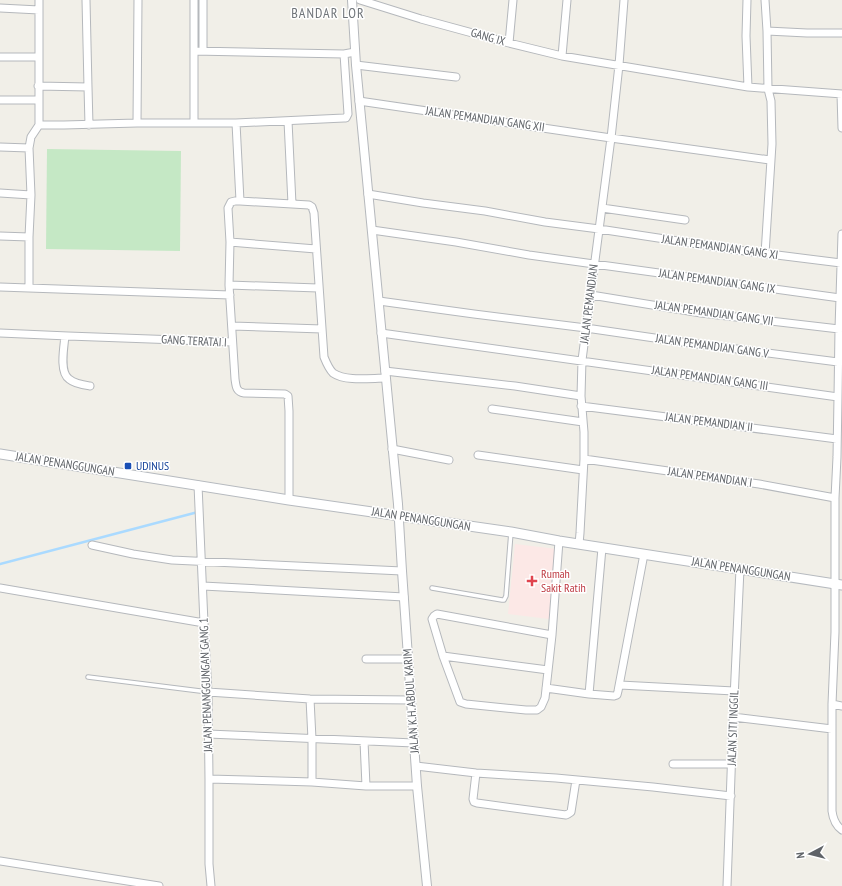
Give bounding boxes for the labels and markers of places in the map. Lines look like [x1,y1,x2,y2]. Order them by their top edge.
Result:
place label: UDINUS [136,458,169,473]
marker: UDINUS [123,461,133,471]
place label: Rumah Sakit Ratih [541,566,586,595]
marker: Rumah Sakit Ratih [526,575,538,587]

